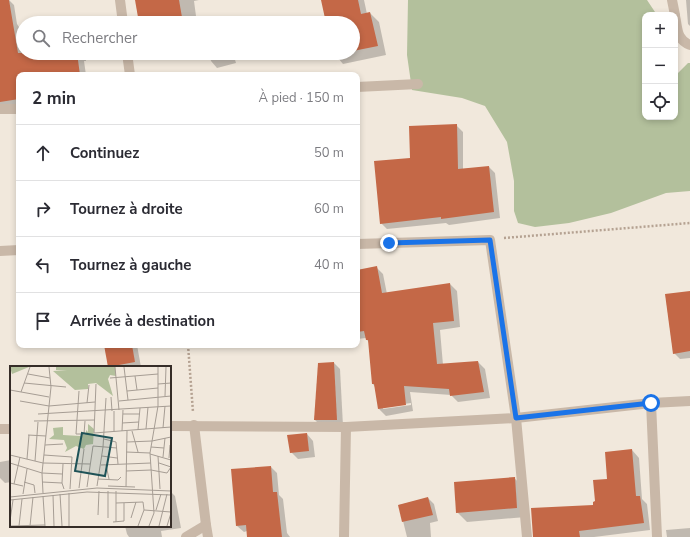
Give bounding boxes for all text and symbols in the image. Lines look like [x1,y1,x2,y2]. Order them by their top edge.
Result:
map controls [642,12,678,120]
button: + [642,12,678,48]
search box [16,16,360,60]
icon: search [30,27,52,49]
text: Rechercher [62,28,137,48]
button: − [642,48,678,84]
button: locate [642,84,678,120]
text: 2 min [32,87,76,110]
text: À pied · 150 m [259,89,344,107]
icon: ahead [32,142,54,164]
text: Continuez [70,143,139,163]
text: 50 m [314,144,344,162]
icon: right [32,198,54,220]
text: Tournez à droite [70,199,183,219]
text: 60 m [314,200,344,218]
route end [380,234,398,252]
icon: left [32,254,54,276]
text: Tournez à gauche [70,255,192,275]
text: 40 m [314,256,344,274]
icon: arrive [32,310,54,332]
text: Arrivée à destination [70,311,215,331]
inset map [10,366,171,527]
route start [642,394,660,412]

